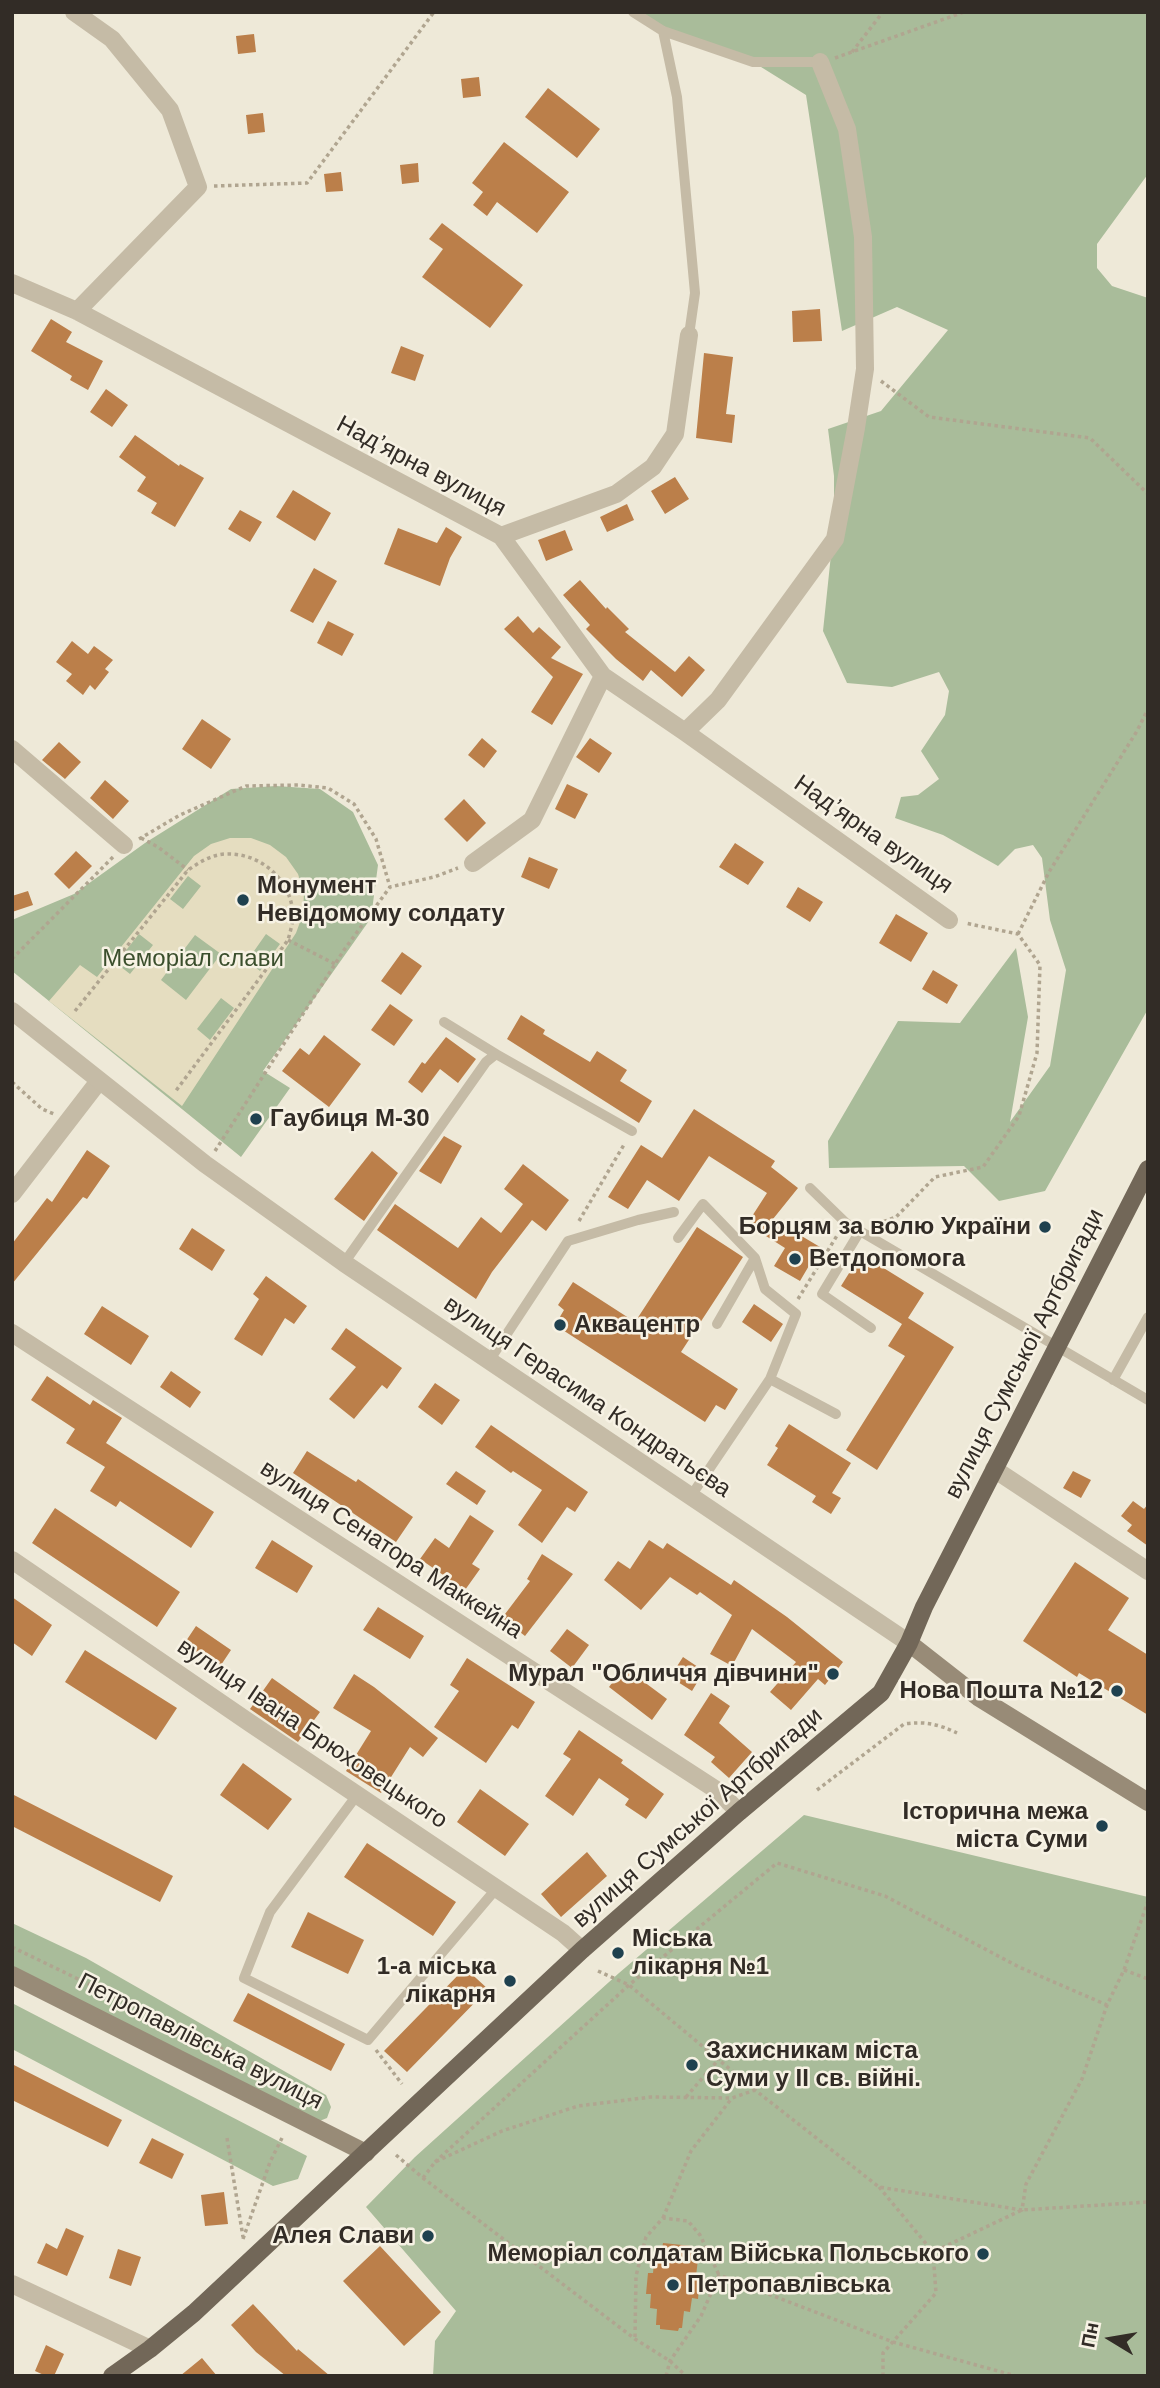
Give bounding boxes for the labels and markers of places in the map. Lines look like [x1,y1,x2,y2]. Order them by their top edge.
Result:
place label: Монумент Невідомому солдату [257,872,505,928]
marker: Монумент Невідомому солдату [235,892,251,908]
place label: Гаубиця М-30 [270,1105,430,1133]
marker: Гаубиця М-30 [248,1111,264,1127]
place label: Борцям за волю України [739,1213,1031,1241]
marker: Борцям за волю України [1037,1219,1053,1235]
place label: Ветдопомога [809,1245,965,1273]
marker: Ветдопомога [787,1251,803,1267]
place label: Аквацентр [574,1311,700,1339]
marker: Аквацентр [552,1317,568,1333]
place label: Мурал "Обличчя дівчини" [508,1660,819,1688]
marker: Мурал "Обличчя дівчини" [825,1666,841,1682]
place label: Нова Пошта №12 [899,1677,1103,1705]
marker: Нова Пошта №12 [1109,1683,1125,1699]
place label: Історична межа міста Суми [903,1798,1088,1854]
marker: Історична межа міста Суми [1094,1818,1110,1834]
place label: Міська лікарня №1 [632,1925,769,1981]
marker: Міська лікарня №1 [610,1945,626,1961]
place label: 1-а міська лікарня [377,1953,496,2009]
marker: 1-а міська лікарня [502,1973,518,1989]
place label: Захисникам міста Суми у ІІ св. війні. [706,2037,921,2093]
marker: Захисникам міста Суми у ІІ св. війні. [684,2057,700,2073]
place label: Алея Слави [272,2222,414,2250]
marker: Алея Слави [420,2228,436,2244]
place label: Меморіал солдатам Війська Польського [488,2240,969,2268]
marker: Меморіал солдатам Війська Польського [975,2246,991,2262]
place label: Петропавлівська [687,2271,890,2299]
marker: Петропавлівська [665,2277,681,2293]

